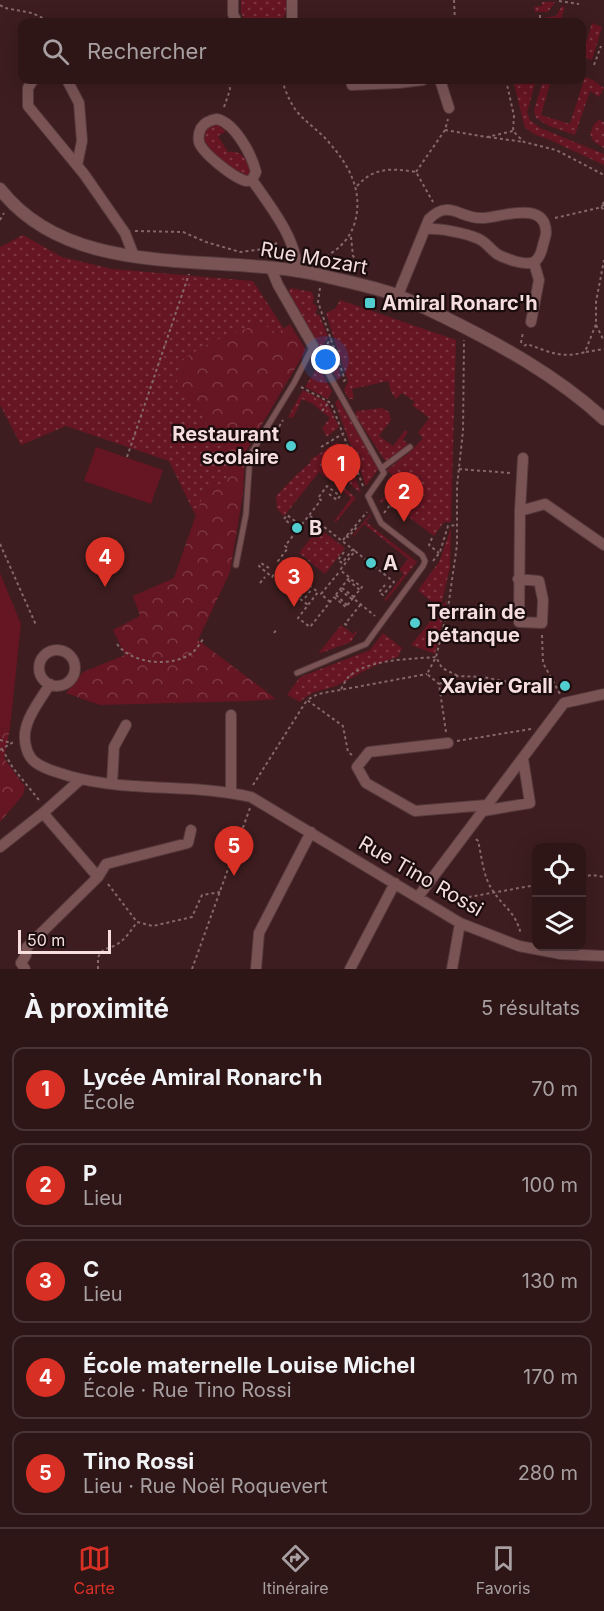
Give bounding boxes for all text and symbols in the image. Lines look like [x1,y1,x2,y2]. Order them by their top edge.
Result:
search box [18,18,586,84]
icon: search [39,35,72,68]
text: Rechercher [87,38,207,64]
street label: Rue Mozart [259,237,370,279]
place label: Amiral Ronarc'h [382,291,538,315]
marker: Amiral Ronarc'h [363,296,377,310]
your location [311,345,340,374]
place label: Restaurant scolaire [172,422,279,469]
marker: Restaurant scolaire [284,439,298,453]
pin: 1 [322,444,360,494]
pin: 2 [384,472,424,522]
place label: B [309,516,322,540]
marker: B [290,521,304,535]
pin: 4 [86,538,124,587]
place label: A [383,551,398,575]
marker: A [364,556,378,570]
pin: 3 [274,558,314,607]
place label: Terrain de pétanque [427,600,526,647]
marker: Terrain de pétanque [408,616,422,630]
place label: Xavier Grall [441,674,553,698]
marker: Xavier Grall [558,679,572,693]
pin: 5 [214,826,254,876]
street label: Rue Tino Rossi [355,831,487,921]
map controls [532,843,586,951]
button: locate [532,843,586,897]
button: layers [532,897,586,951]
scale bar [18,927,111,954]
text: 50 m [27,930,65,950]
text: À proximité [24,993,169,1024]
text: 5 résultats [481,996,580,1020]
text: Lycée Amiral Ronarc'h [83,1064,322,1090]
text: 1 [41,1077,50,1101]
text: 70 m [531,1077,578,1101]
text: École [83,1090,135,1114]
text: P [83,1160,97,1186]
text: 2 [39,1173,52,1197]
text: 100 m [521,1173,578,1197]
text: Lieu [83,1186,123,1210]
text: C [83,1256,99,1282]
text: 3 [39,1269,52,1293]
text: 130 m [522,1269,578,1293]
text: Lieu [83,1282,123,1306]
text: École maternelle Louise Michel [83,1352,415,1378]
text: 4 [39,1365,52,1389]
text: 170 m [523,1365,578,1389]
text: École · Rue Tino Rossi [83,1378,292,1402]
text: Tino Rossi [83,1448,194,1474]
text: 5 [39,1461,52,1485]
text: 280 m [518,1461,578,1485]
text: Lieu · Rue Noël Roquevert [83,1474,328,1498]
tab: Carte [74,1542,115,1598]
tab: Itinéraire [262,1542,329,1598]
tab: Favoris [476,1542,530,1598]

